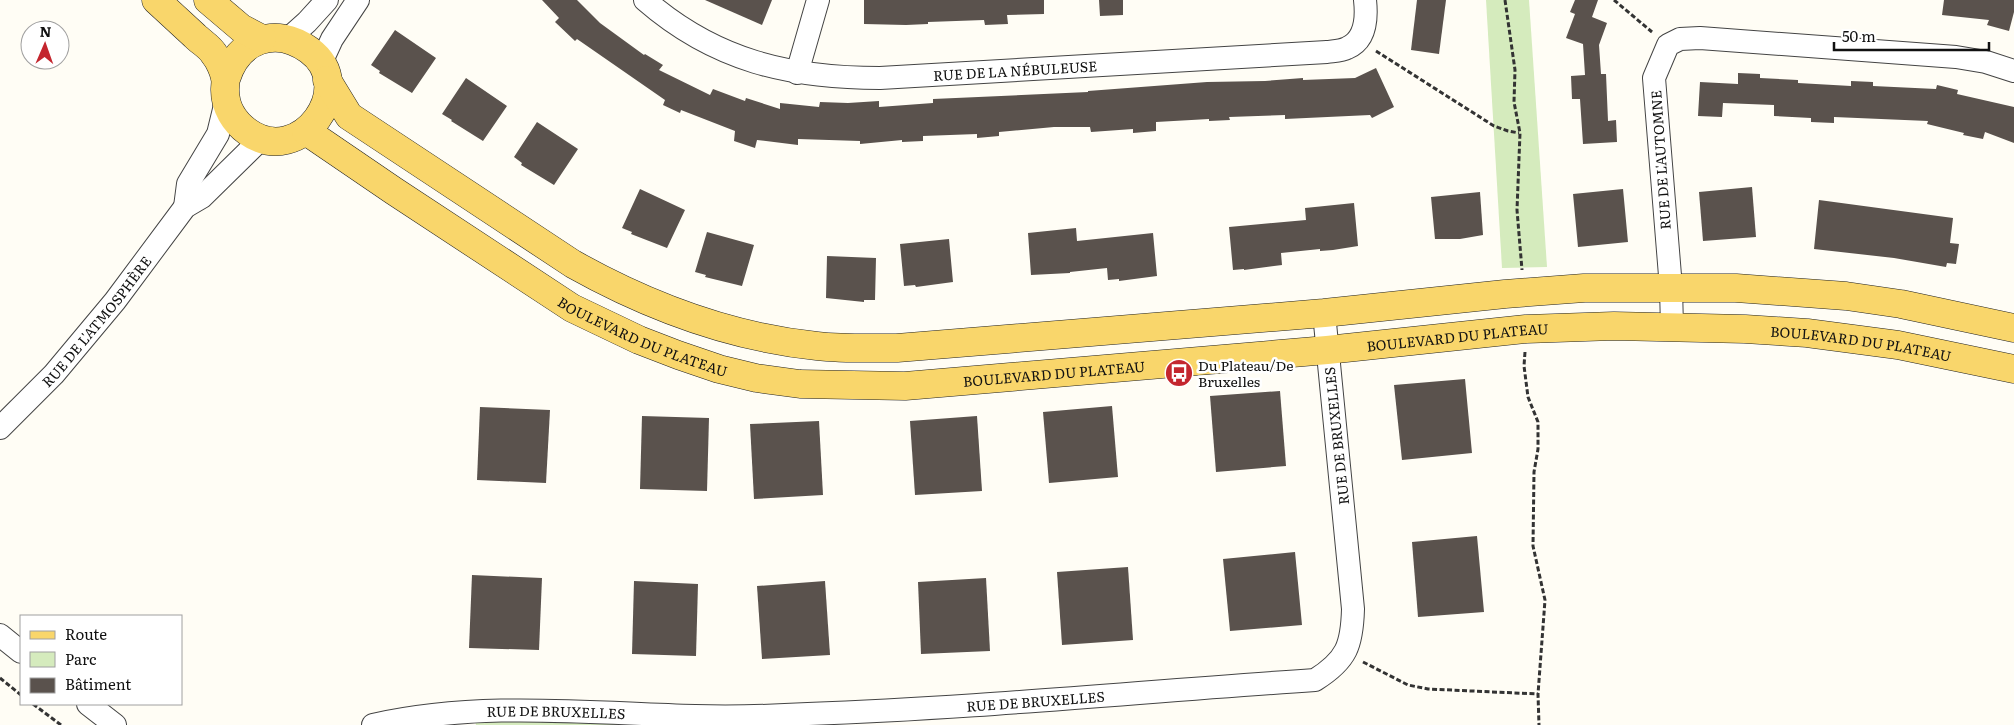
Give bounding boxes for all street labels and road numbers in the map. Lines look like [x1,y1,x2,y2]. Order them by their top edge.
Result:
street label: RUE DE LA NÉBULEUSE [933,55,1098,85]
street label: RUE DE L'AUTOMNE [1645,90,1675,230]
street label: RUE DE L'ATMOSPHÈRE [37,251,156,391]
street label: BOULEVARD DU PLATEAU [554,291,730,381]
street label: BOULEVARD DU PLATEAU [1365,318,1549,356]
street label: BOULEVARD DU PLATEAU [1770,321,1953,366]
street label: BOULEVARD DU PLATEAU [962,356,1146,391]
street label: RUE DE BRUXELLES [1319,366,1353,506]
street label: RUE DE BRUXELLES [966,686,1105,716]
street label: RUE DE BRUXELLES [486,700,626,723]

